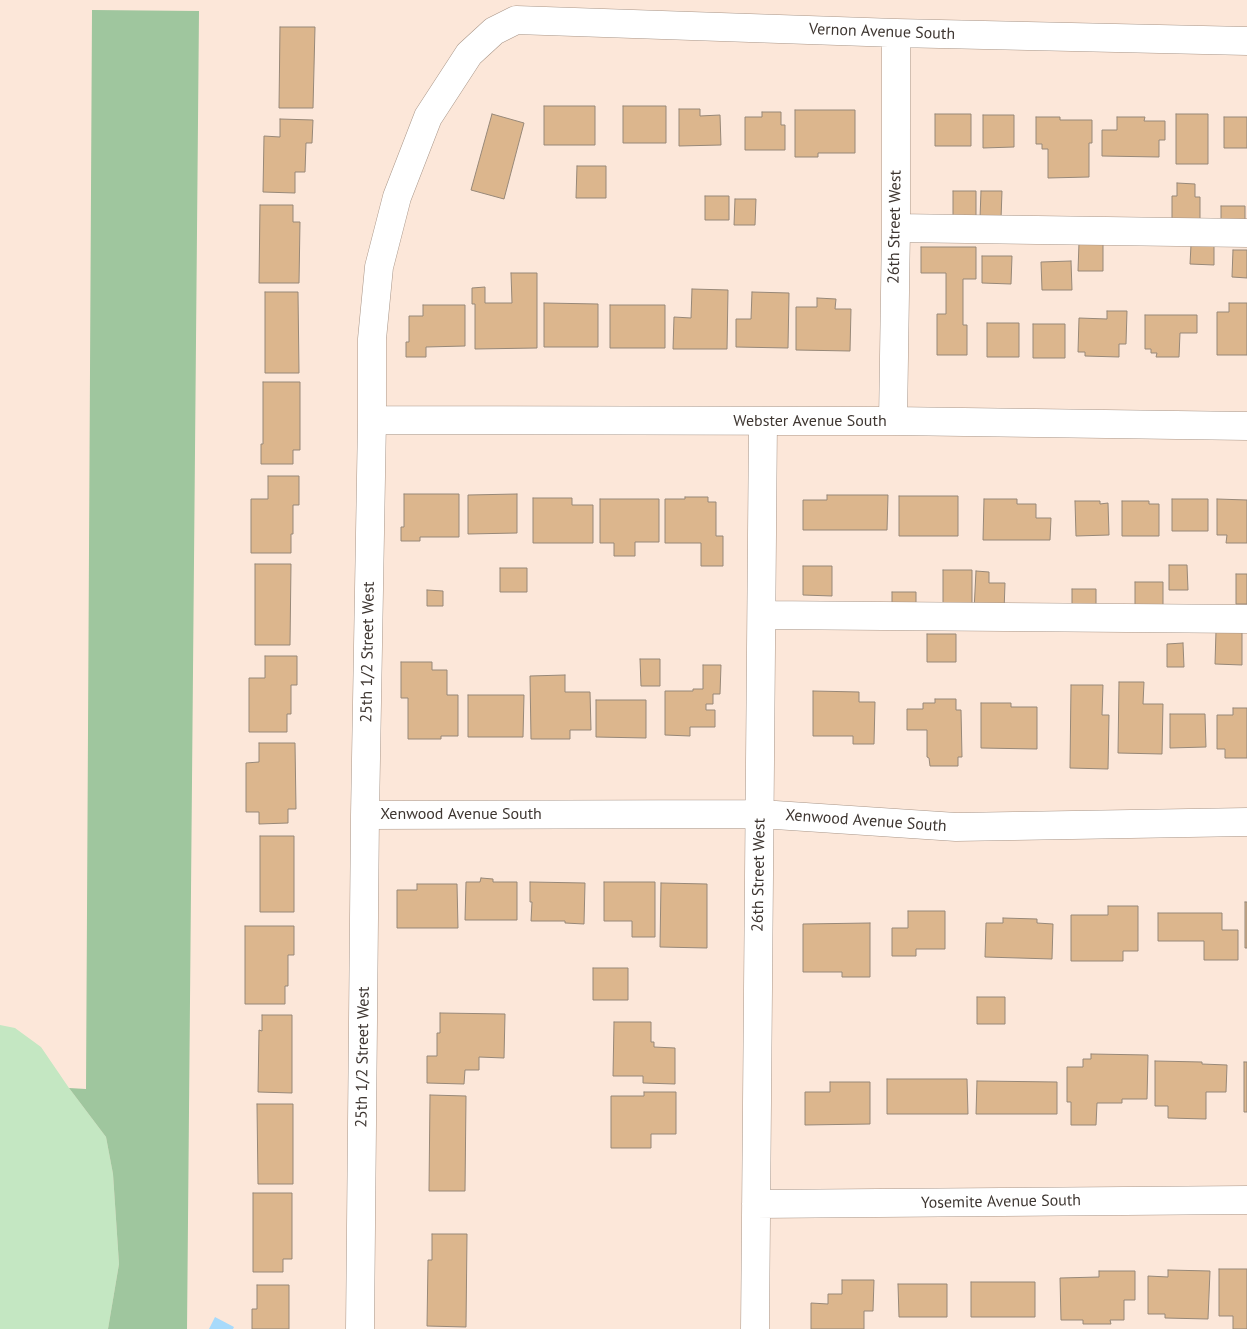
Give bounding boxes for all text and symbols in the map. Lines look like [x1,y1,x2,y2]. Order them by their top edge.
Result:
street label: Vernon Avenue South [809,20,955,44]
street label: 26th Street West [884,170,906,284]
street label: Webster Avenue South [733,411,887,431]
street label: 25th 1/2 Street West [357,581,379,723]
street label: Xenwood Avenue South [380,804,542,824]
street label: Xenwood Avenue South [785,806,947,836]
street label: 26th Street West [748,818,770,932]
street label: 25th 1/2 Street West [352,986,374,1128]
street label: Yosemite Avenue South [921,1191,1081,1213]

